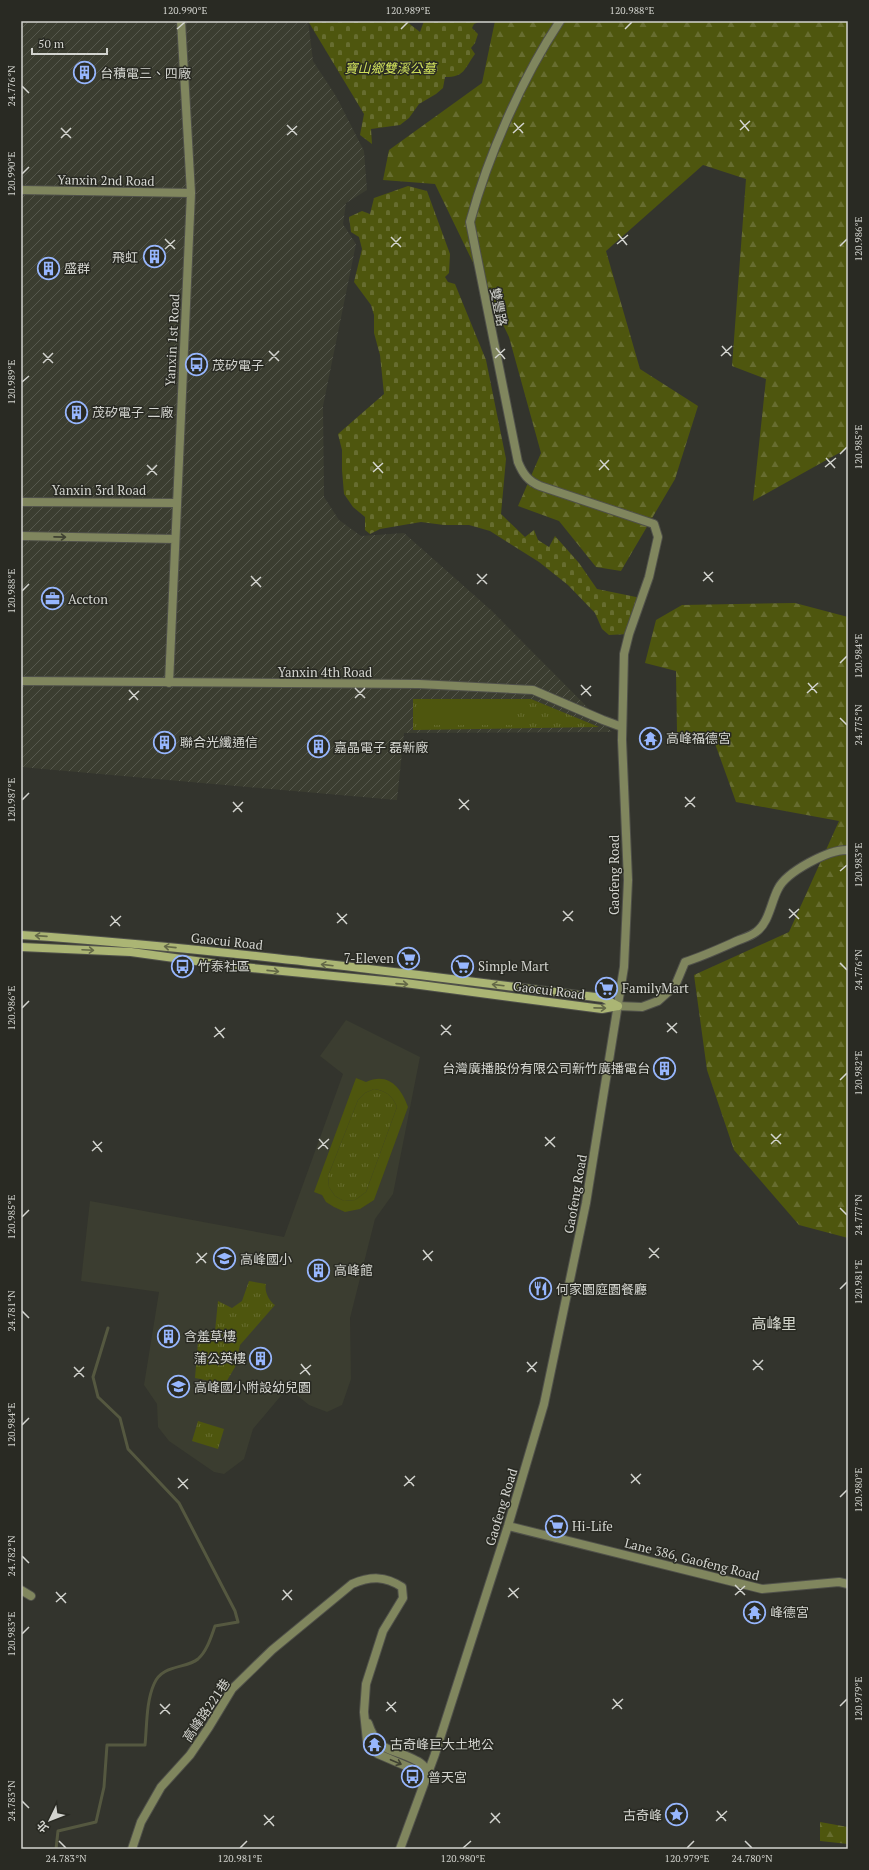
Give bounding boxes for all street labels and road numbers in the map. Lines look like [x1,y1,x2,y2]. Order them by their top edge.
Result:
street label: Yanxin 2nd Road [57,170,155,190]
street label: 雙豐路 [486,286,512,328]
street label: Yanxin 1st Road [161,293,183,387]
street label: Yanxin 3rd Road [52,481,146,499]
street label: Yanxin 4th Road [278,663,372,681]
street label: Gaofeng Road [605,835,623,915]
street label: Gaocui Road [190,928,264,954]
street label: Gaocui Road [512,977,586,1003]
street label: Gaofeng Road [559,1153,591,1235]
street label: Gaofeng Road [481,1466,521,1548]
street label: Lane 386, Gaofeng Road [623,1534,761,1584]
street label: 高峰路221巷 [178,1675,234,1745]

